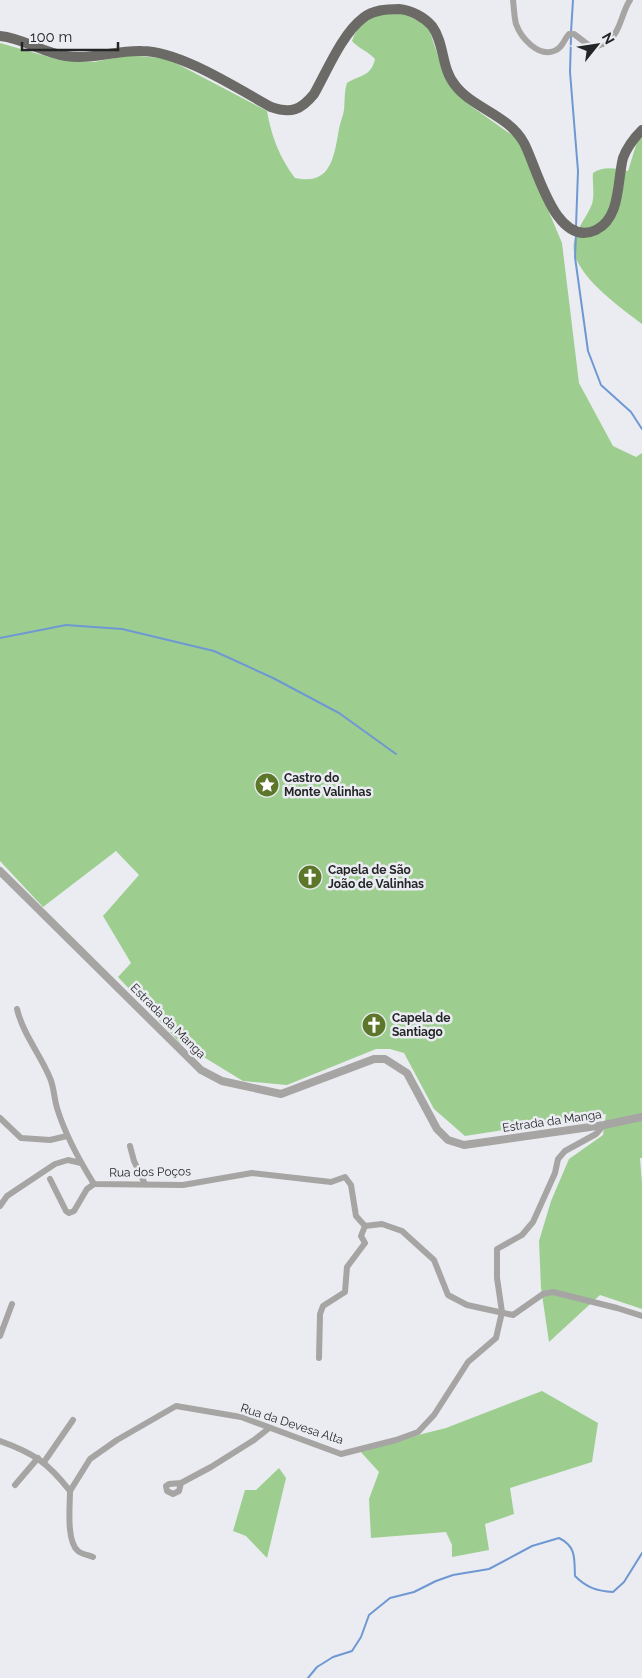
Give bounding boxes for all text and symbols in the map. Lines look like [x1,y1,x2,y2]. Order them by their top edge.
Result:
scale bar [22,20,119,52]
north arrow [572,20,622,70]
text: 100 m [30,28,72,46]
text: N [599,30,618,47]
place label: Castro do Monte Valinhas [284,771,372,799]
place icon: Castro do Monte Valinhas [254,772,280,798]
place label: Capela de São João de Valinhas [328,863,424,891]
church icon: Capela de São João de Valinhas [297,864,323,890]
street label: Estrada da Manga [128,981,208,1061]
place label: Capela de Santiago [392,1011,450,1039]
church icon: Capela de Santiago [361,1012,387,1038]
street label: Estrada da Manga [502,1107,602,1135]
street label: Rua dos Poços [109,1164,191,1180]
street label: Rua da Devesa Alta [239,1401,345,1447]

